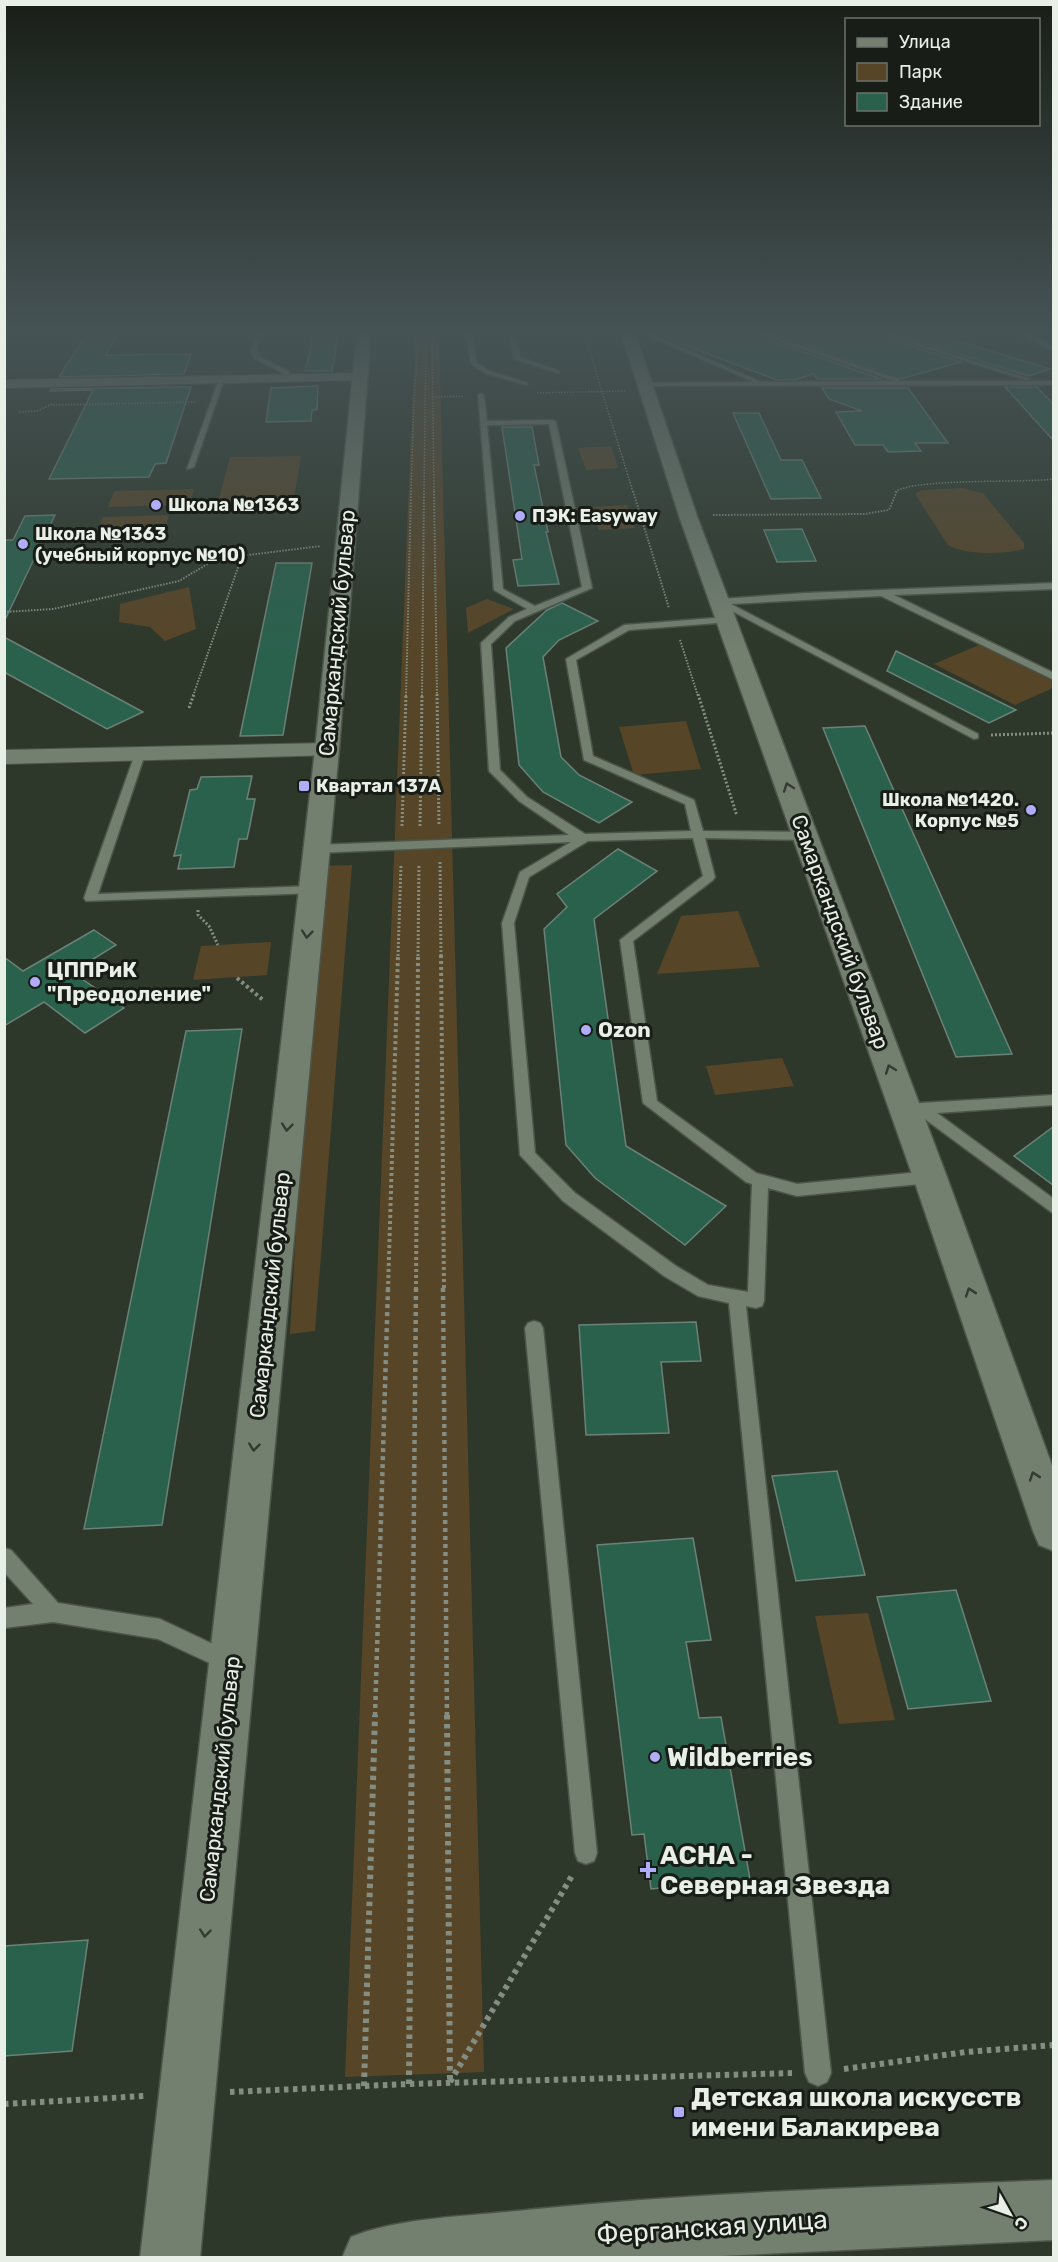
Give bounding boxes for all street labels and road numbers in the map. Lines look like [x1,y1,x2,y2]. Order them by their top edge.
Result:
street label: Самаркандский бульвар [313,509,360,757]
street label: Самаркандский бульвар [786,811,895,1052]
street label: Самаркандский бульвар [244,1171,295,1419]
street label: Самаркандский бульвар [194,1655,245,1903]
street label: Ферганская улица [595,2204,829,2251]

